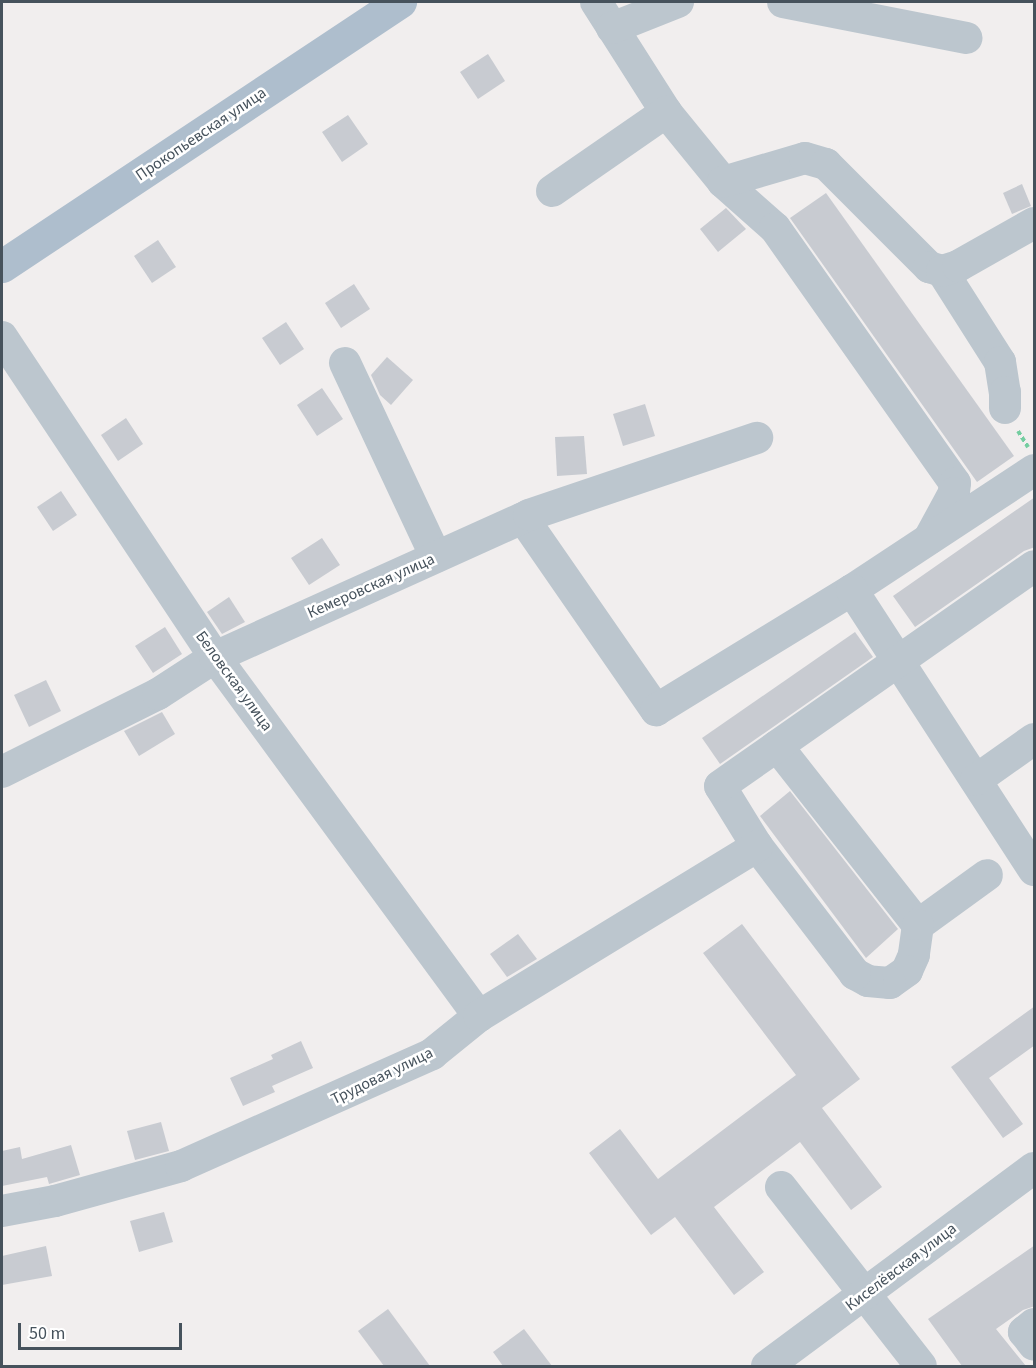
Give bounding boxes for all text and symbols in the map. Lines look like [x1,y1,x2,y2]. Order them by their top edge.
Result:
street label: Прокопьевская улица [132,83,270,185]
street label: Кемеровская улица [304,549,438,623]
street label: Беловская улица [191,627,277,735]
street label: Трудовая улица [328,1043,436,1109]
street label: Киселёвская улица [842,1219,960,1315]
scale bar [21,1311,184,1349]
text: 50 m [29,1321,65,1346]

